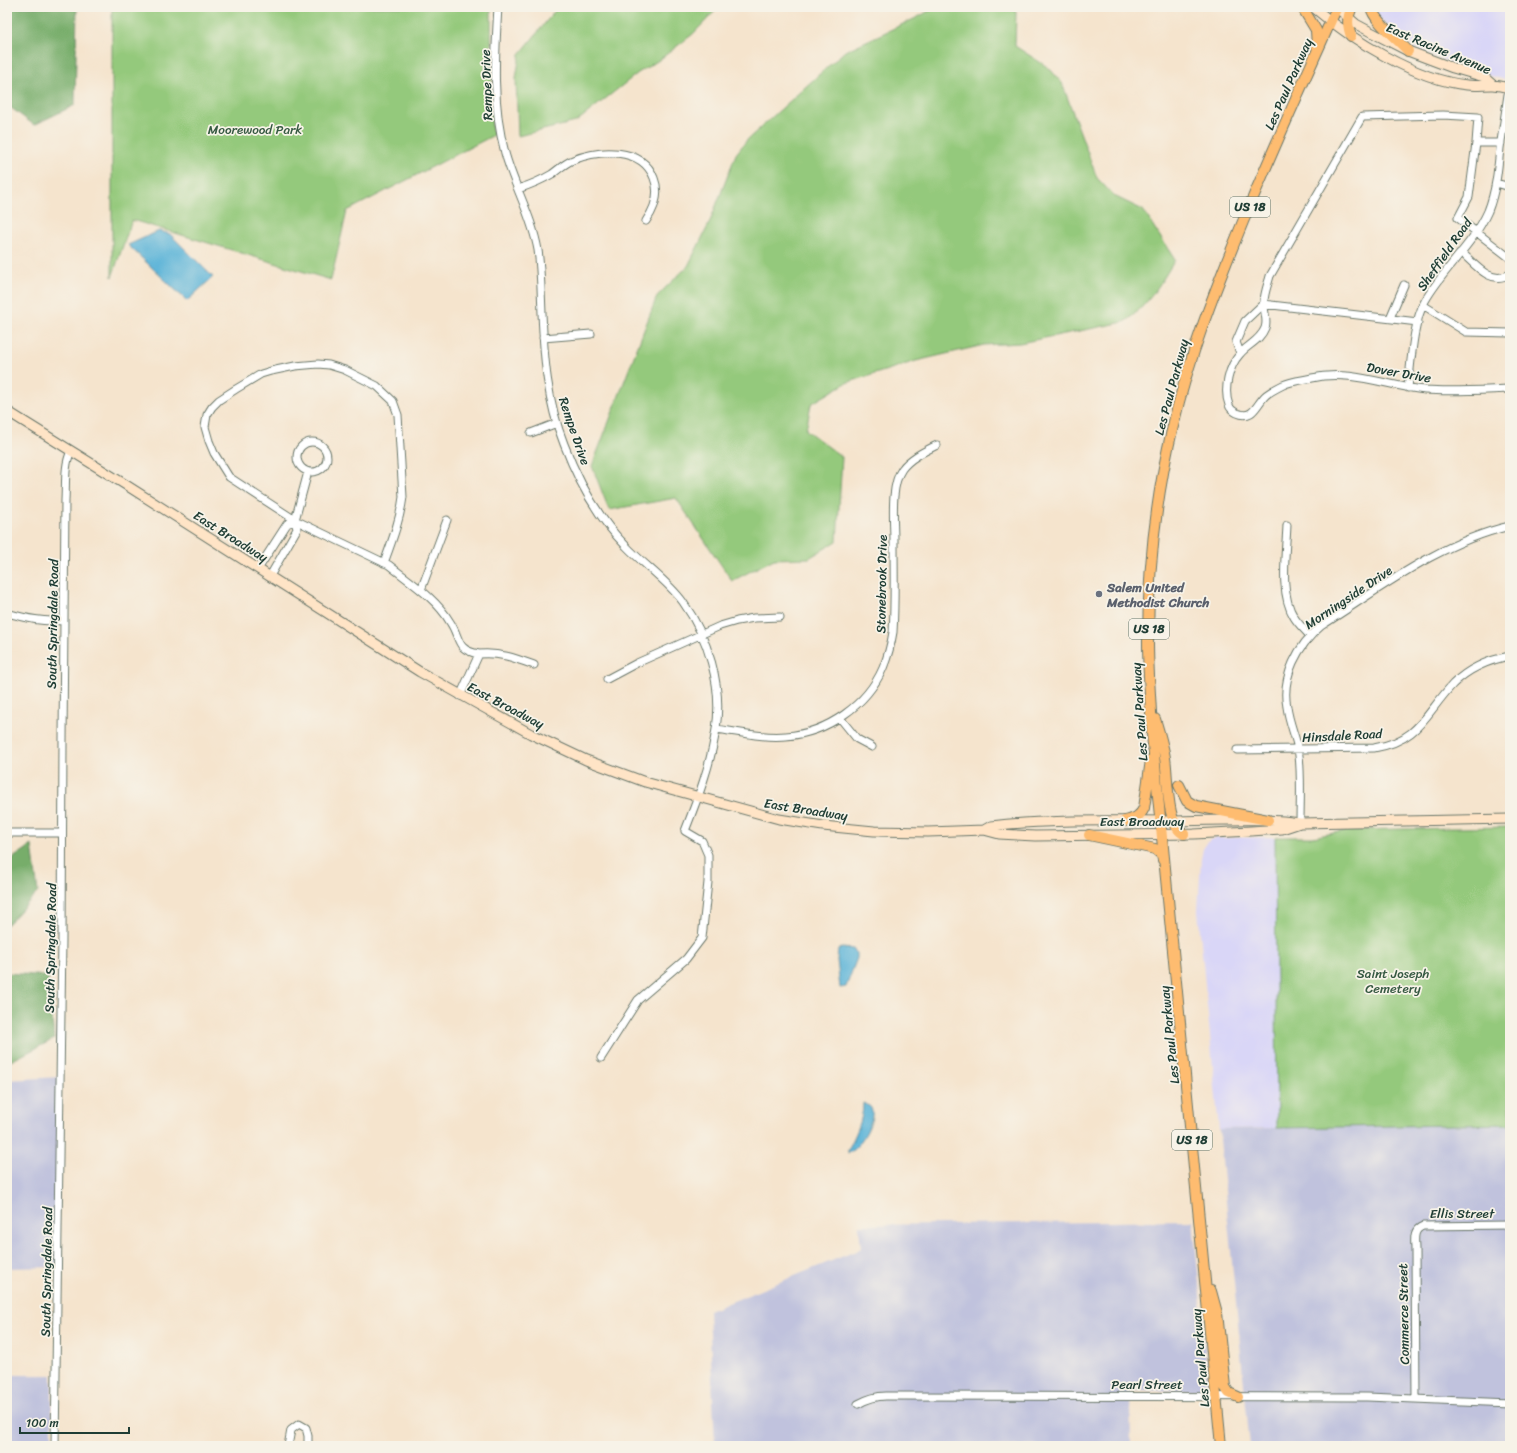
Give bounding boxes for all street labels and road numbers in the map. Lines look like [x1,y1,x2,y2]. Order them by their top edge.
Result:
street label: East Racine Avenue [1383,16,1495,81]
street label: Les Paul Parkway [1258,34,1319,134]
street label: Rempe Drive [474,49,499,121]
road number: US 18 [1230,197,1270,217]
street label: Sheffield Road [1411,212,1479,296]
street label: Les Paul Parkway [1148,336,1195,438]
street label: Dover Drive [1365,356,1433,390]
street label: Rempe Drive [552,394,597,469]
street label: East Broadway [189,504,273,569]
street label: Stonebrook Drive [869,534,894,634]
street label: South Springdale Road [40,558,65,689]
street label: Morningside Drive [1299,559,1397,636]
road number: US 18 [1129,619,1169,639]
street label: Les Paul Parkway [1125,662,1154,762]
street label: East Broadway [463,675,549,736]
street label: Hinsdale Road [1301,722,1384,749]
street label: East Broadway [762,792,850,828]
street label: East Broadway [1100,810,1185,833]
street label: South Springdale Road [38,882,63,1013]
street label: Les Paul Parkway [1153,984,1186,1085]
road number: US 18 [1172,1130,1212,1150]
street label: Ellis Street [1430,1202,1495,1225]
street label: South Springdale Road [34,1206,59,1337]
street label: Commerce Street [1391,1263,1416,1365]
street label: Les Paul Parkway [1185,1307,1216,1408]
street label: Pearl Street [1111,1373,1183,1396]

